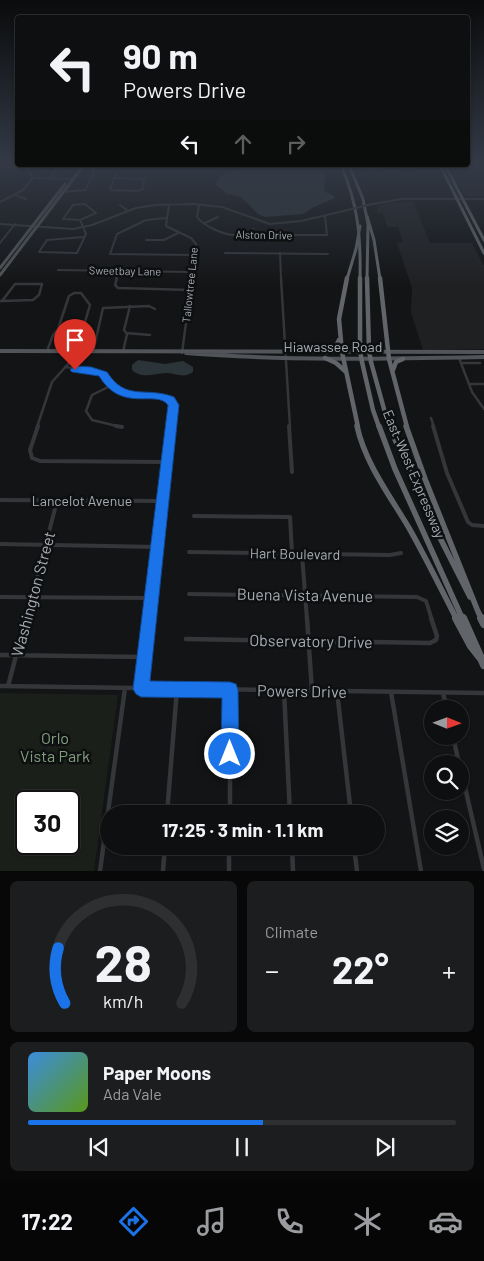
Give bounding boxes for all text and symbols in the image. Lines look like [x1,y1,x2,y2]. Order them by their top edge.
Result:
text: 90 m [123,34,198,76]
icon: left [40,35,105,100]
text: Powers Drive [123,76,246,102]
icon: left [176,130,204,158]
icon: ahead [229,130,257,158]
icon: right [282,130,310,158]
street label: Alston Drive [235,228,293,241]
street label: Tallowtree Lane [179,246,200,323]
street label: Sweetbay Lane [89,263,161,278]
pin [54,319,96,370]
icon: arrive [61,326,89,354]
street label: Hiawassee Road [284,338,382,355]
street label: East-West Expressway [380,407,449,541]
street label: Lancelot Avenue [32,492,132,509]
street label: Washington Street [7,529,58,659]
street label: Hart Boulevard [250,544,340,563]
street label: Buena Vista Avenue [237,584,373,605]
street label: Observatory Drive [249,630,373,651]
street label: Powers Drive [257,680,347,701]
north arrow [424,700,469,745]
map controls [424,700,469,855]
position arrow [203,727,255,779]
park label: Orlo Vista Park [20,728,90,765]
button: search [424,755,469,800]
speed limit sign: 30 [15,790,80,855]
button: layers [424,810,469,855]
text: 17:25 · 3 min · 1.1 km [162,818,323,841]
text: Climate [265,922,318,941]
text: 28 [95,930,152,992]
text: 22° [332,946,389,992]
text: − [265,953,279,987]
text: + [442,953,456,987]
text: km/h [103,990,144,1012]
text: Paper Moons [103,1061,211,1084]
text: Ada Vale [103,1084,162,1103]
icon: previous [85,1133,113,1161]
icon: pause [228,1133,256,1161]
icon: next [371,1133,399,1161]
icon: directions [116,1204,151,1239]
icon: music [194,1204,229,1239]
icon: phone [272,1204,307,1239]
icon: climate [350,1204,385,1239]
icon: car [428,1204,463,1239]
text: 17:22 [21,1208,73,1234]

